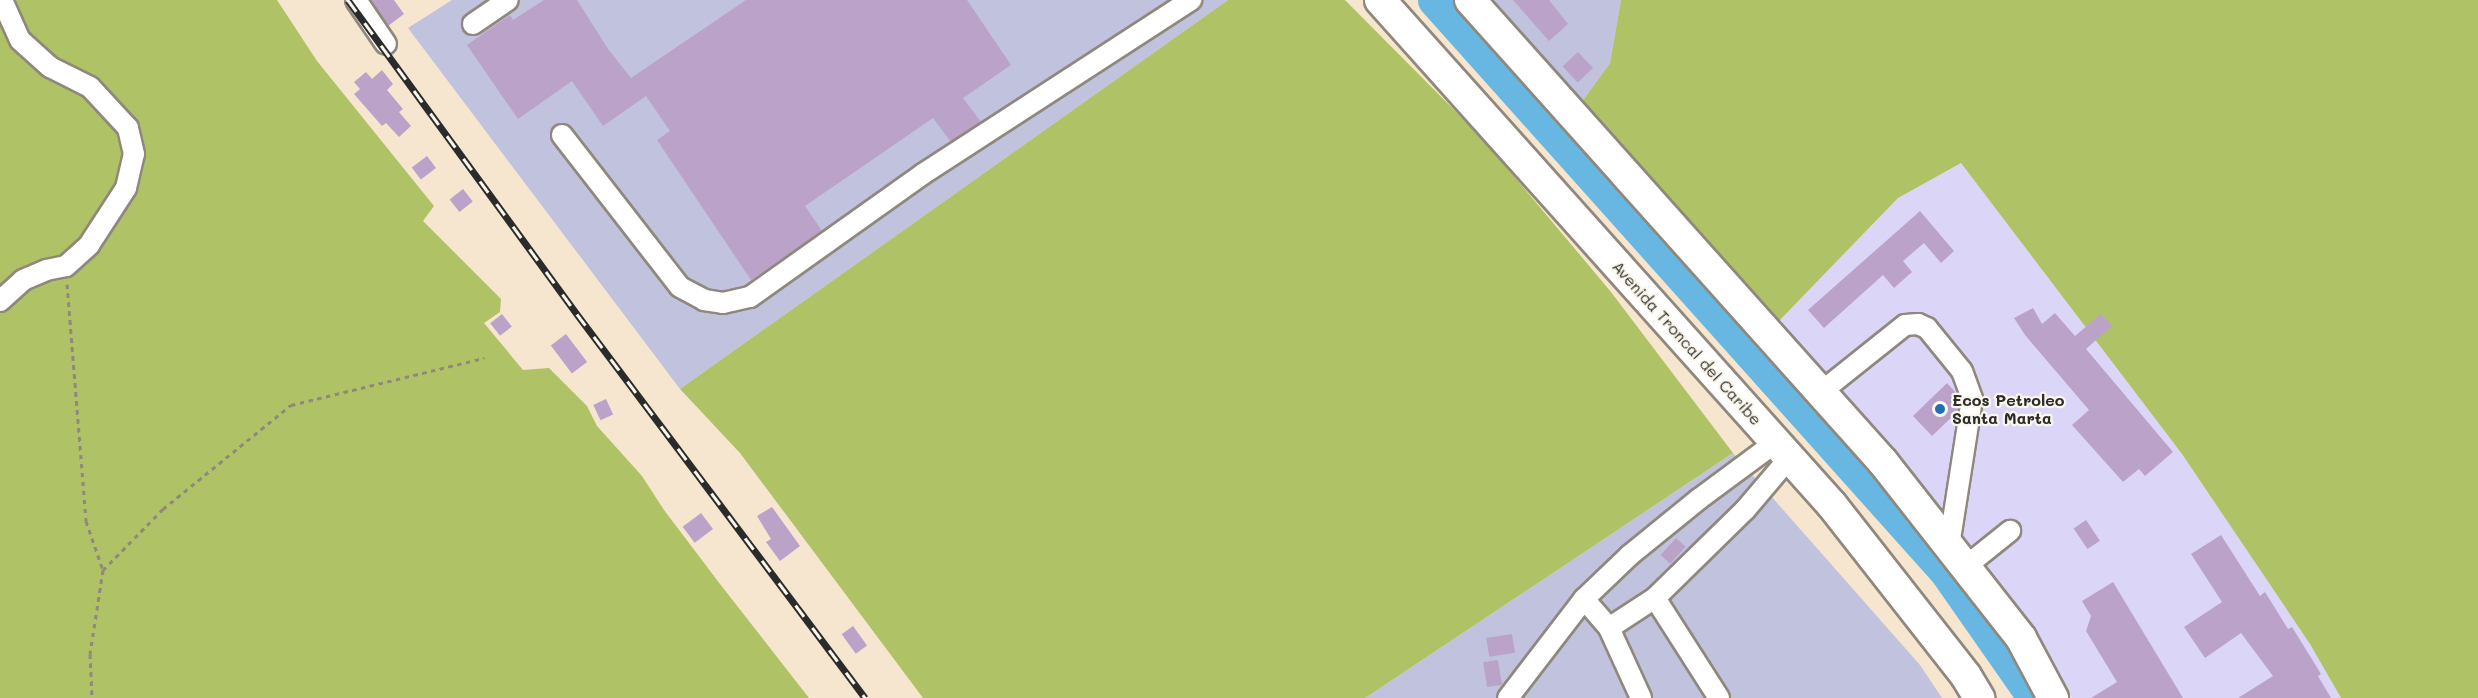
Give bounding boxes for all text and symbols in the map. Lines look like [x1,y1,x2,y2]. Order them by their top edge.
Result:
street label: Avenida Troncal del Caribe [1608,257,1766,429]
place label: Ecos Petroleo Santa Marta [1952,390,2065,428]
marker: Ecos Petroleo Santa Marta [1933,402,1947,416]

